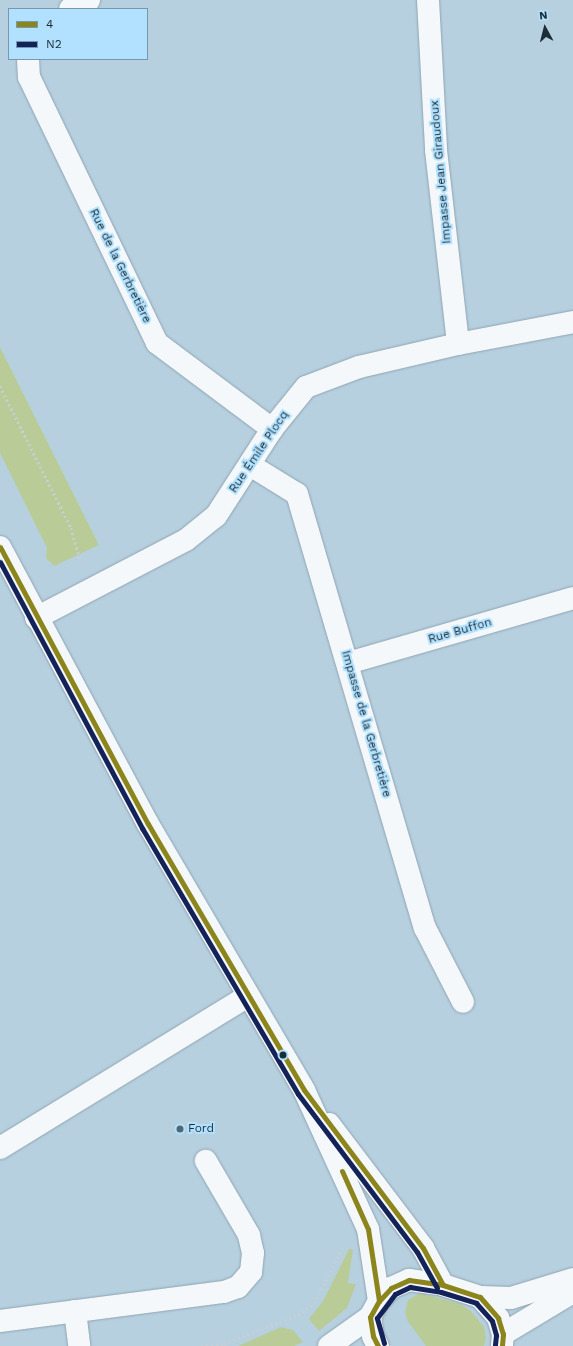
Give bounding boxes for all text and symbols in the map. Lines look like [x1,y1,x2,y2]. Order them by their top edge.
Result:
legend [8,8,148,60]
north arrow [525,8,565,48]
text: N [539,9,548,23]
text: 4 [46,17,53,31]
text: N2 [46,37,62,51]
street label: Impasse Jean Giraudoux [428,100,454,244]
street label: Rue de la Gerbretière [86,206,154,326]
street label: Rue Émile Plocq [226,408,292,496]
street label: Rue Buffon [427,615,493,647]
street label: Impasse de la Gerbretière [338,649,394,799]
unlabelled marker [278,1050,288,1060]
place label: Ford [188,1122,214,1136]
marker: Ford [175,1124,185,1134]

